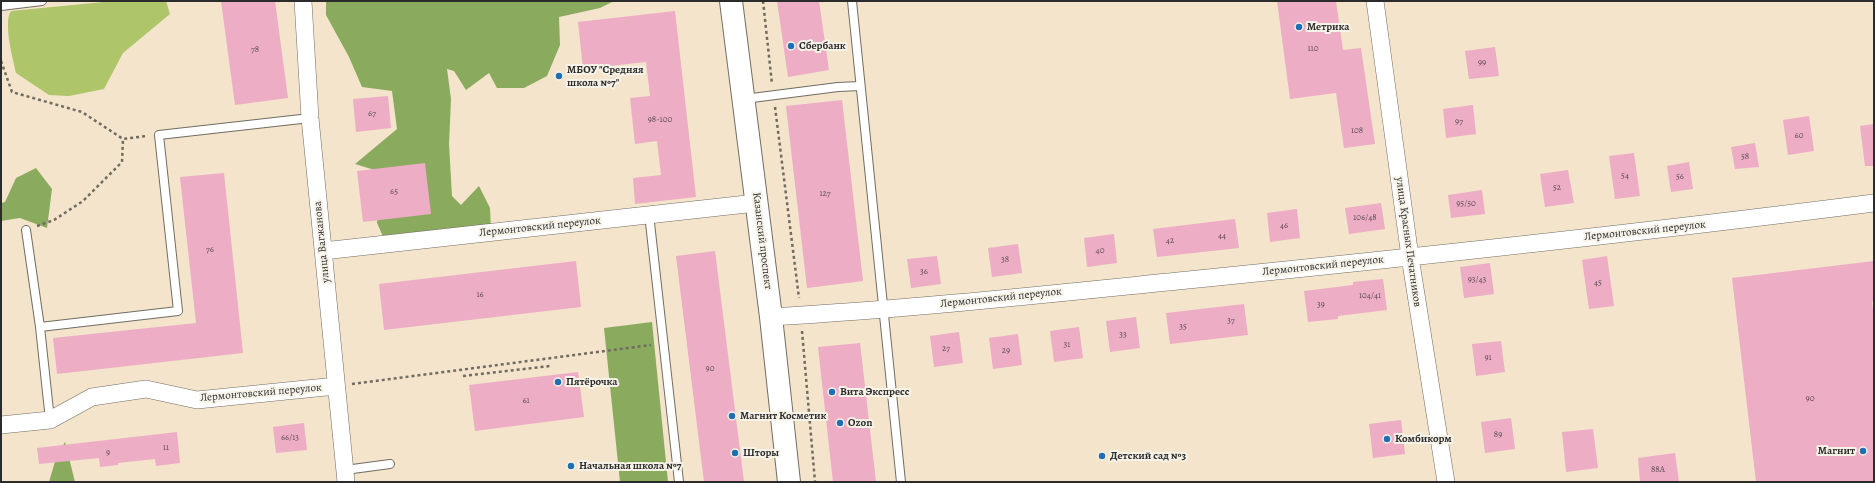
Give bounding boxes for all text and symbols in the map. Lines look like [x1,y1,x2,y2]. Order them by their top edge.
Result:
place label: Метрика [1307,20,1350,34]
marker: Метрика [1294,22,1304,32]
place label: Сбербанк [799,39,846,53]
marker: Сбербанк [786,41,796,51]
house number: 110 [1308,44,1318,54]
house number: 78 [251,45,259,55]
house number: 99 [1478,58,1486,68]
place label: МБОУ "Средняя школа №7" [567,63,643,89]
marker: МБОУ "Средняя школа №7" [554,71,564,81]
house number: 67 [368,109,376,119]
house number: 98-100 [648,115,672,125]
house number: 97 [1455,117,1463,127]
house number: 108 [1351,126,1363,136]
house number: 60 [1795,131,1803,141]
house number: 58 [1741,152,1749,162]
house number: 54 [1621,171,1629,181]
house number: 56 [1676,172,1684,182]
street label: улица Красных Печатников [1392,176,1424,308]
house number: 52 [1553,183,1561,193]
house number: 65 [390,187,398,197]
house number: 127 [819,189,831,199]
street label: Казанский проспект [749,192,775,290]
house number: 95/50 [1456,199,1476,209]
street label: улица Вагжанова [311,201,333,283]
house number: 106/48 [1353,213,1377,223]
street label: Лермонтовский переулок [479,214,601,240]
street label: Лермонтовский переулок [1584,218,1706,244]
house number: 46 [1280,221,1288,231]
house number: 44 [1218,231,1226,241]
house number: 42 [1166,236,1174,246]
house number: 76 [206,245,214,255]
house number: 40 [1096,246,1104,256]
street label: Лермонтовский переулок [1262,253,1384,279]
house number: 38 [1001,255,1009,265]
house number: 36 [920,267,928,277]
house number: 93/43 [1468,275,1486,285]
house number: 45 [1594,278,1602,288]
street label: Лермонтовский переулок [940,285,1062,311]
house number: 16 [476,290,484,300]
house number: 104/41 [1359,291,1381,301]
house number: 39 [1317,300,1325,310]
house number: 37 [1227,316,1235,326]
house number: 35 [1179,322,1187,332]
house number: 33 [1119,330,1127,340]
house number: 31 [1064,340,1070,350]
house number: 27 [942,344,950,354]
house number: 29 [1002,346,1010,356]
house number: 91 [1484,353,1492,363]
house number: 90 [706,364,714,374]
place label: Пятёрочка [566,375,618,389]
marker: Пятёрочка [553,377,563,387]
street label: Лермонтовский переулок [200,381,322,405]
place label: Вита Экспресс [840,385,909,399]
marker: Вита Экспресс [827,387,837,397]
house number: 90 [1806,394,1814,404]
house number: 61 [522,396,530,406]
place label: Магнит Косметик [740,409,826,423]
marker: Магнит Косметик [727,411,737,421]
place label: Ozon [848,416,872,430]
marker: Ozon [835,418,845,428]
house number: 89 [1494,430,1502,440]
place label: Комбикорм [1395,432,1452,446]
house number: 66/13 [281,433,299,443]
marker: Комбикорм [1382,434,1392,444]
house number: 11 [163,443,169,453]
place label: Магнит [1818,444,1855,458]
place label: Шторы [743,446,779,460]
marker: Магнит [1858,446,1868,456]
house number: 9 [106,448,110,458]
marker: Шторы [730,448,740,458]
place label: Детский сад №3 [1110,449,1186,463]
marker: Детский сад №3 [1097,451,1107,461]
place label: Начальная школа №7 [579,459,682,473]
marker: Начальная школа №7 [566,461,576,471]
house number: 88А [1651,465,1665,475]

